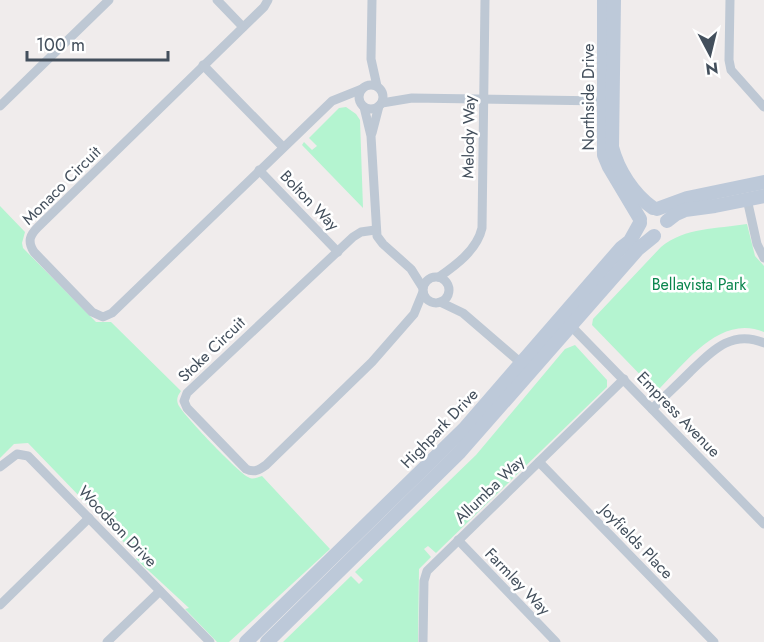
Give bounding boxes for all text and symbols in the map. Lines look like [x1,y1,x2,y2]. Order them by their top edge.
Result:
scale bar [27,24,168,62]
north arrow [680,24,740,84]
text: 100 m [36,32,85,58]
street label: Northside Drive [577,43,600,151]
text: N [704,56,719,81]
street label: Melody Way [456,94,481,179]
street label: Monaco Circuit [17,141,106,230]
street label: Bolton Way [275,165,345,236]
park label: Bellavista Park [652,273,747,296]
street label: Stoke Circuit [173,311,250,387]
street label: Empress Avenue [632,366,726,462]
street label: Highpark Drive [395,383,483,473]
street label: Allumba Way [449,449,530,529]
street label: Woodson Drive [73,481,162,572]
street label: Joyfields Place [593,497,678,584]
street label: Farmley Way [480,543,556,621]

